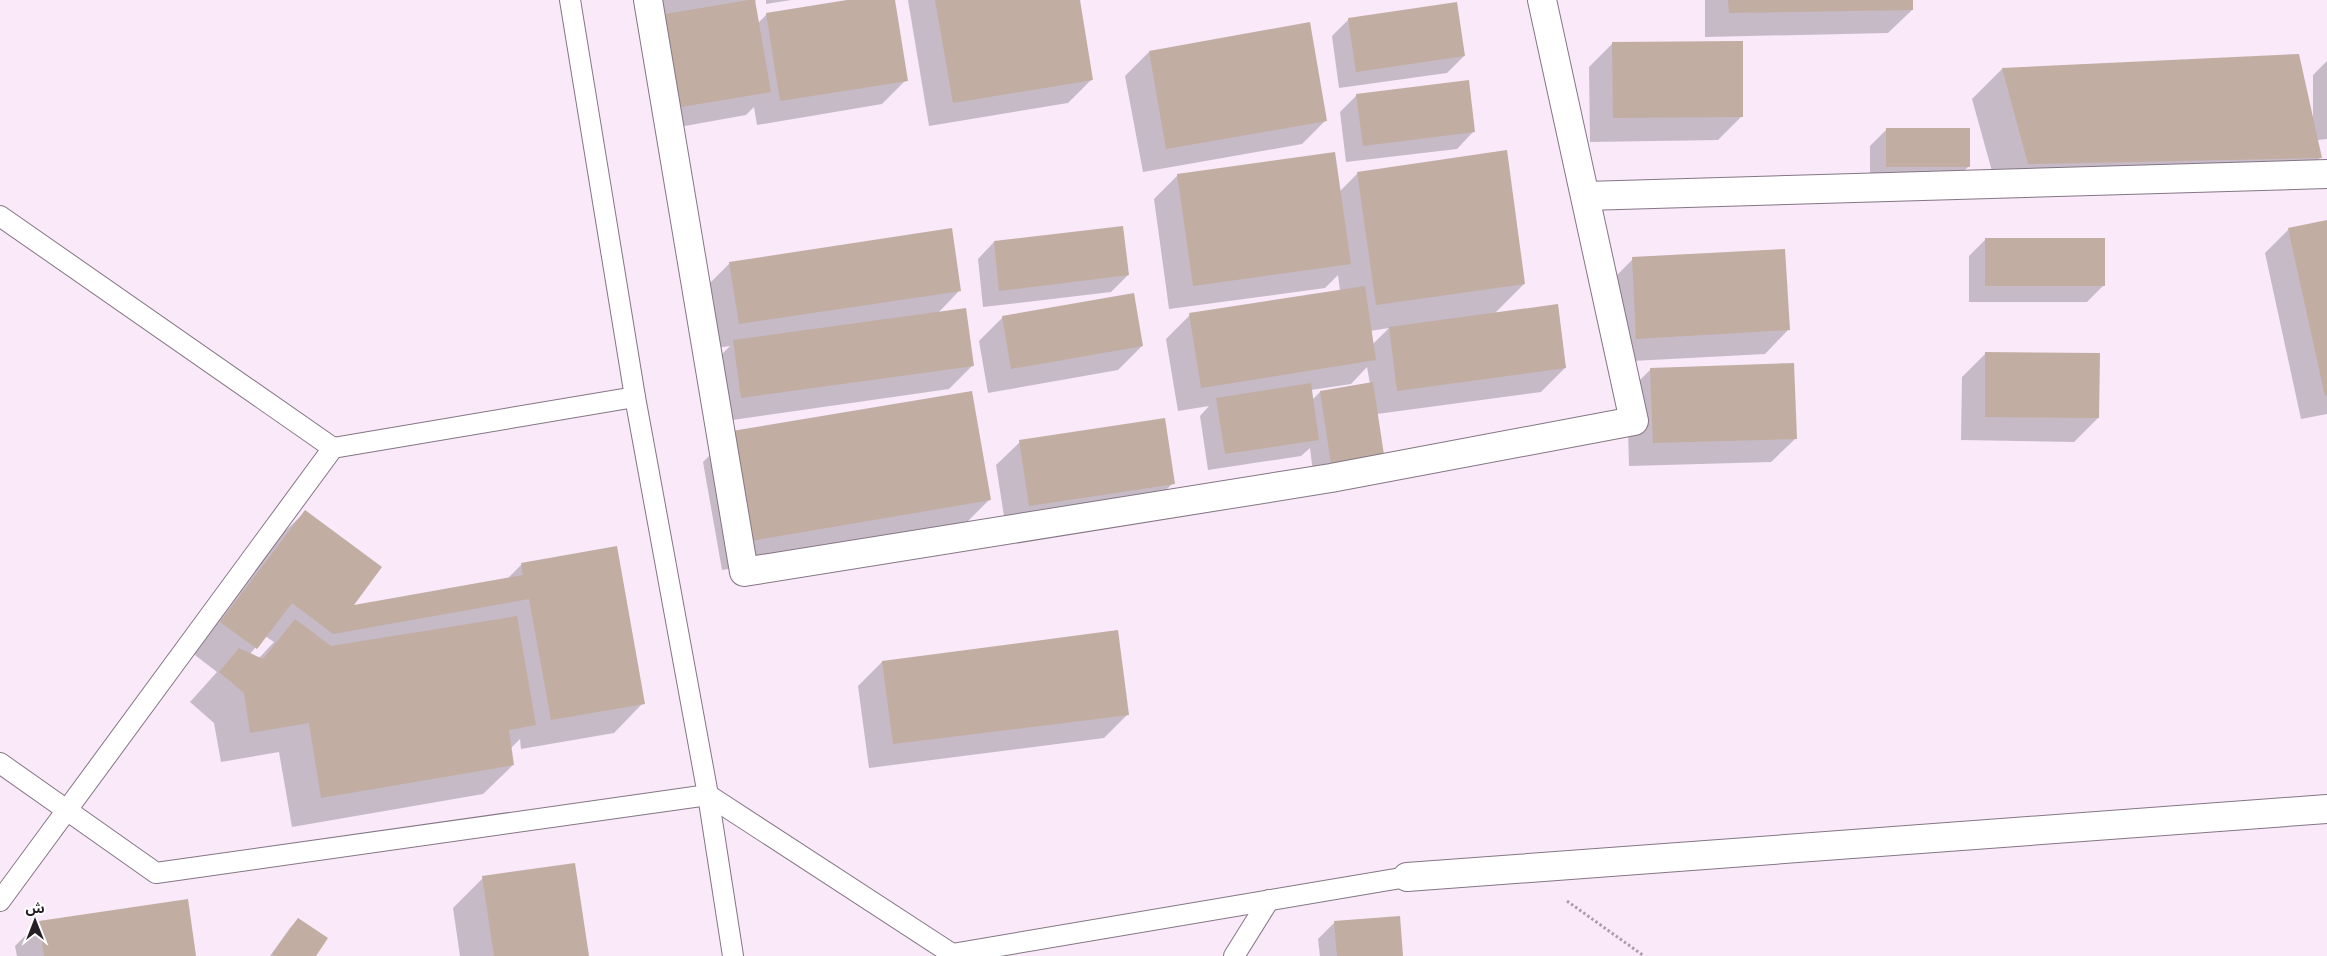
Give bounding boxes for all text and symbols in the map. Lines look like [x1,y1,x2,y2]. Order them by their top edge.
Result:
north arrow [10,896,60,946]
text: ش [25,900,45,916]

